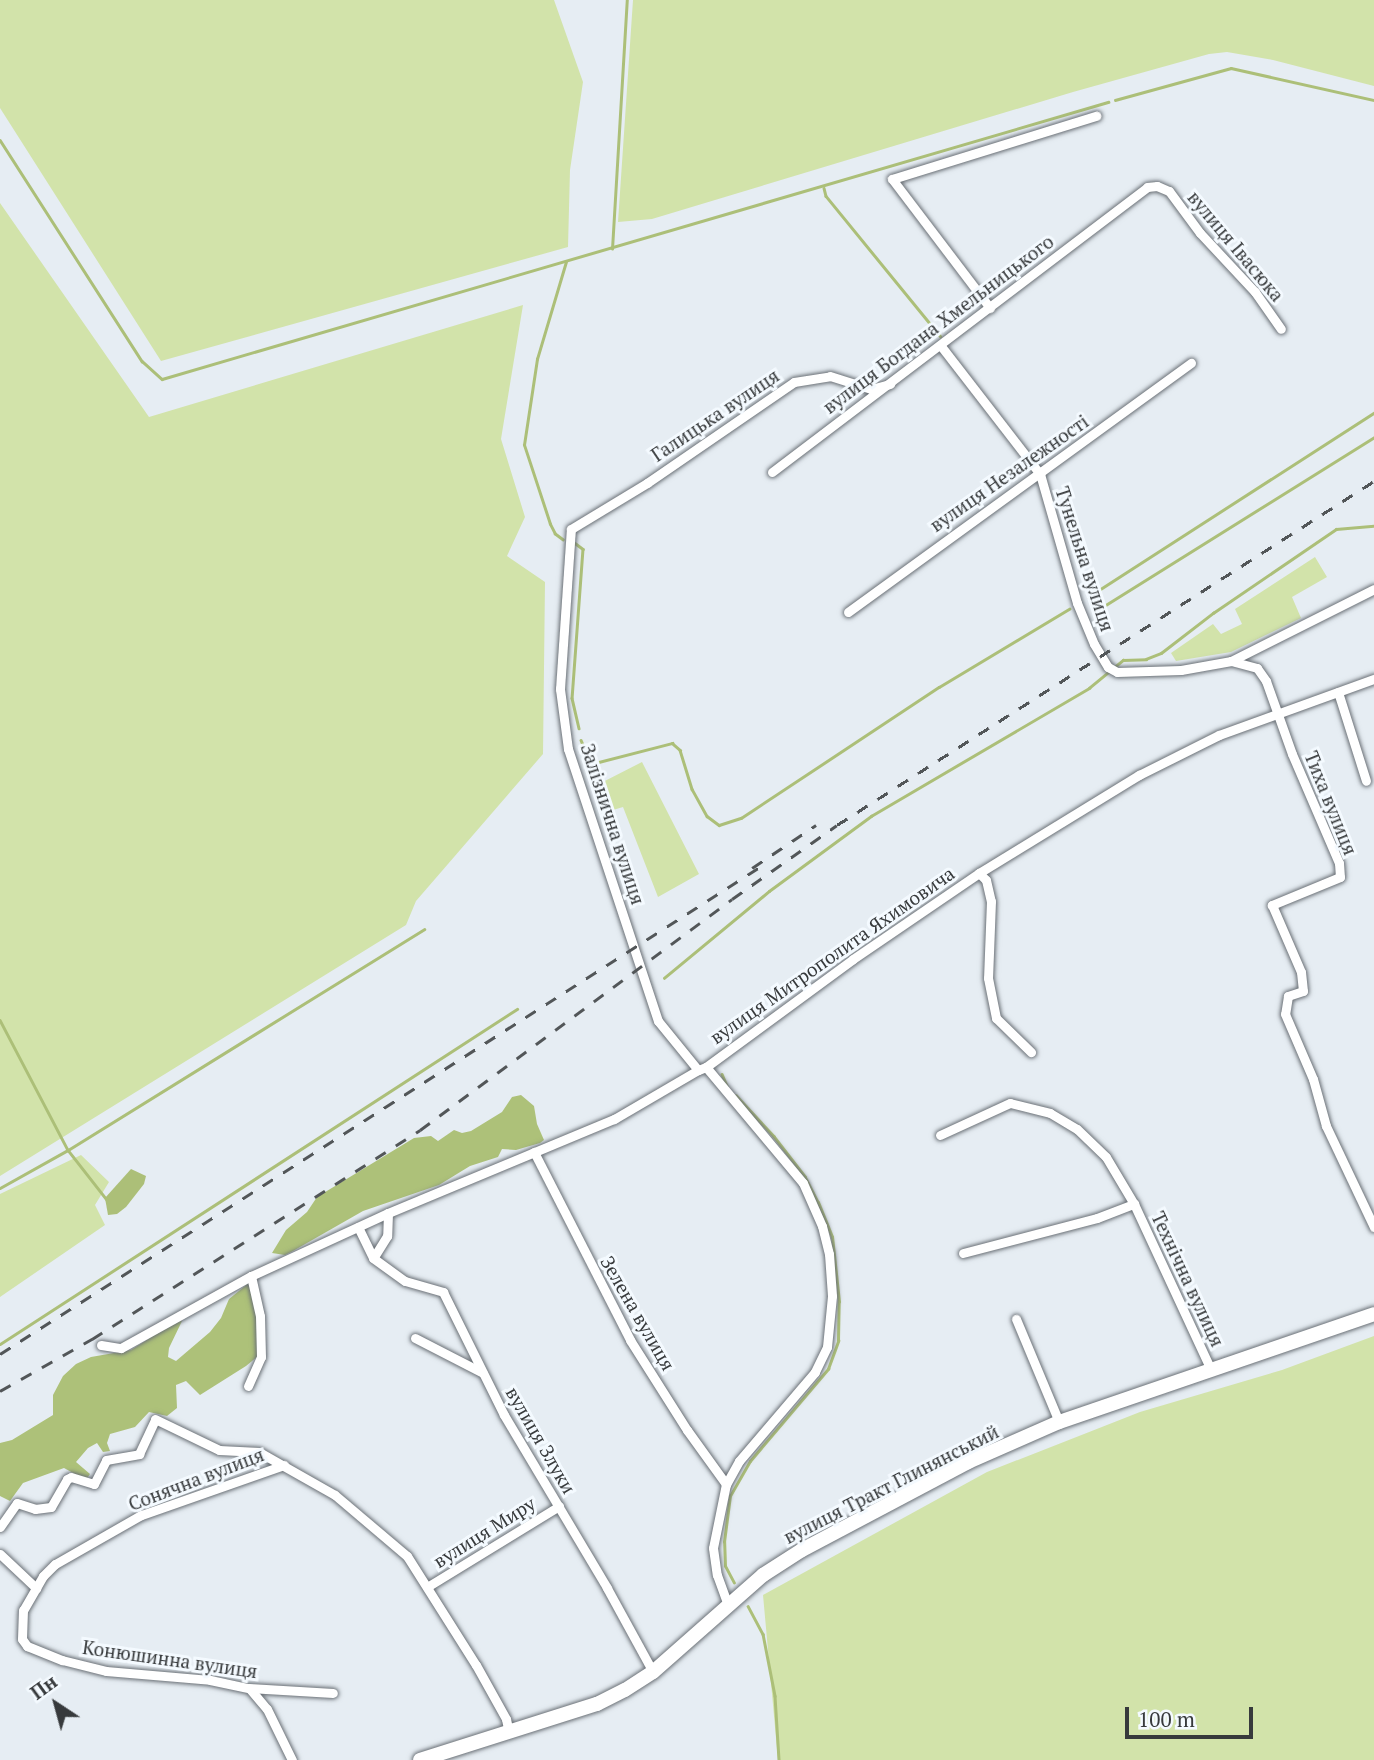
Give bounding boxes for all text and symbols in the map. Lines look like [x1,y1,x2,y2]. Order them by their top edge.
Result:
street label: вулиця Івасюка [1183,186,1289,306]
street label: вулиця Богдана Хмельницького [818,230,1058,418]
street label: Галицька вулиця [647,364,783,466]
street label: вулиця Незалежності [925,410,1093,536]
street label: Тунельна вулиця [1051,484,1119,634]
street label: Залізнична вулиця [576,741,650,907]
street label: Тиха вулиця [1300,748,1362,858]
street label: вулиця Митрополита Яхимовича [705,862,959,1048]
street label: Технічна вулиця [1147,1208,1229,1350]
street label: Зелена вулиця [596,1252,680,1374]
street label: вулиця Злуки [501,1382,581,1498]
street label: вулиця Тракт Глинянський [779,1420,1003,1548]
street label: Сонячна вулиця [125,1443,267,1515]
street label: вулиця Миру [429,1492,539,1572]
street label: Конюшинна вулиця [81,1635,259,1683]
north arrow [21,1669,91,1739]
text: Пн [25,1669,62,1705]
scale bar [1129,1694,1257,1738]
text: 100 m [1138,1705,1195,1733]

